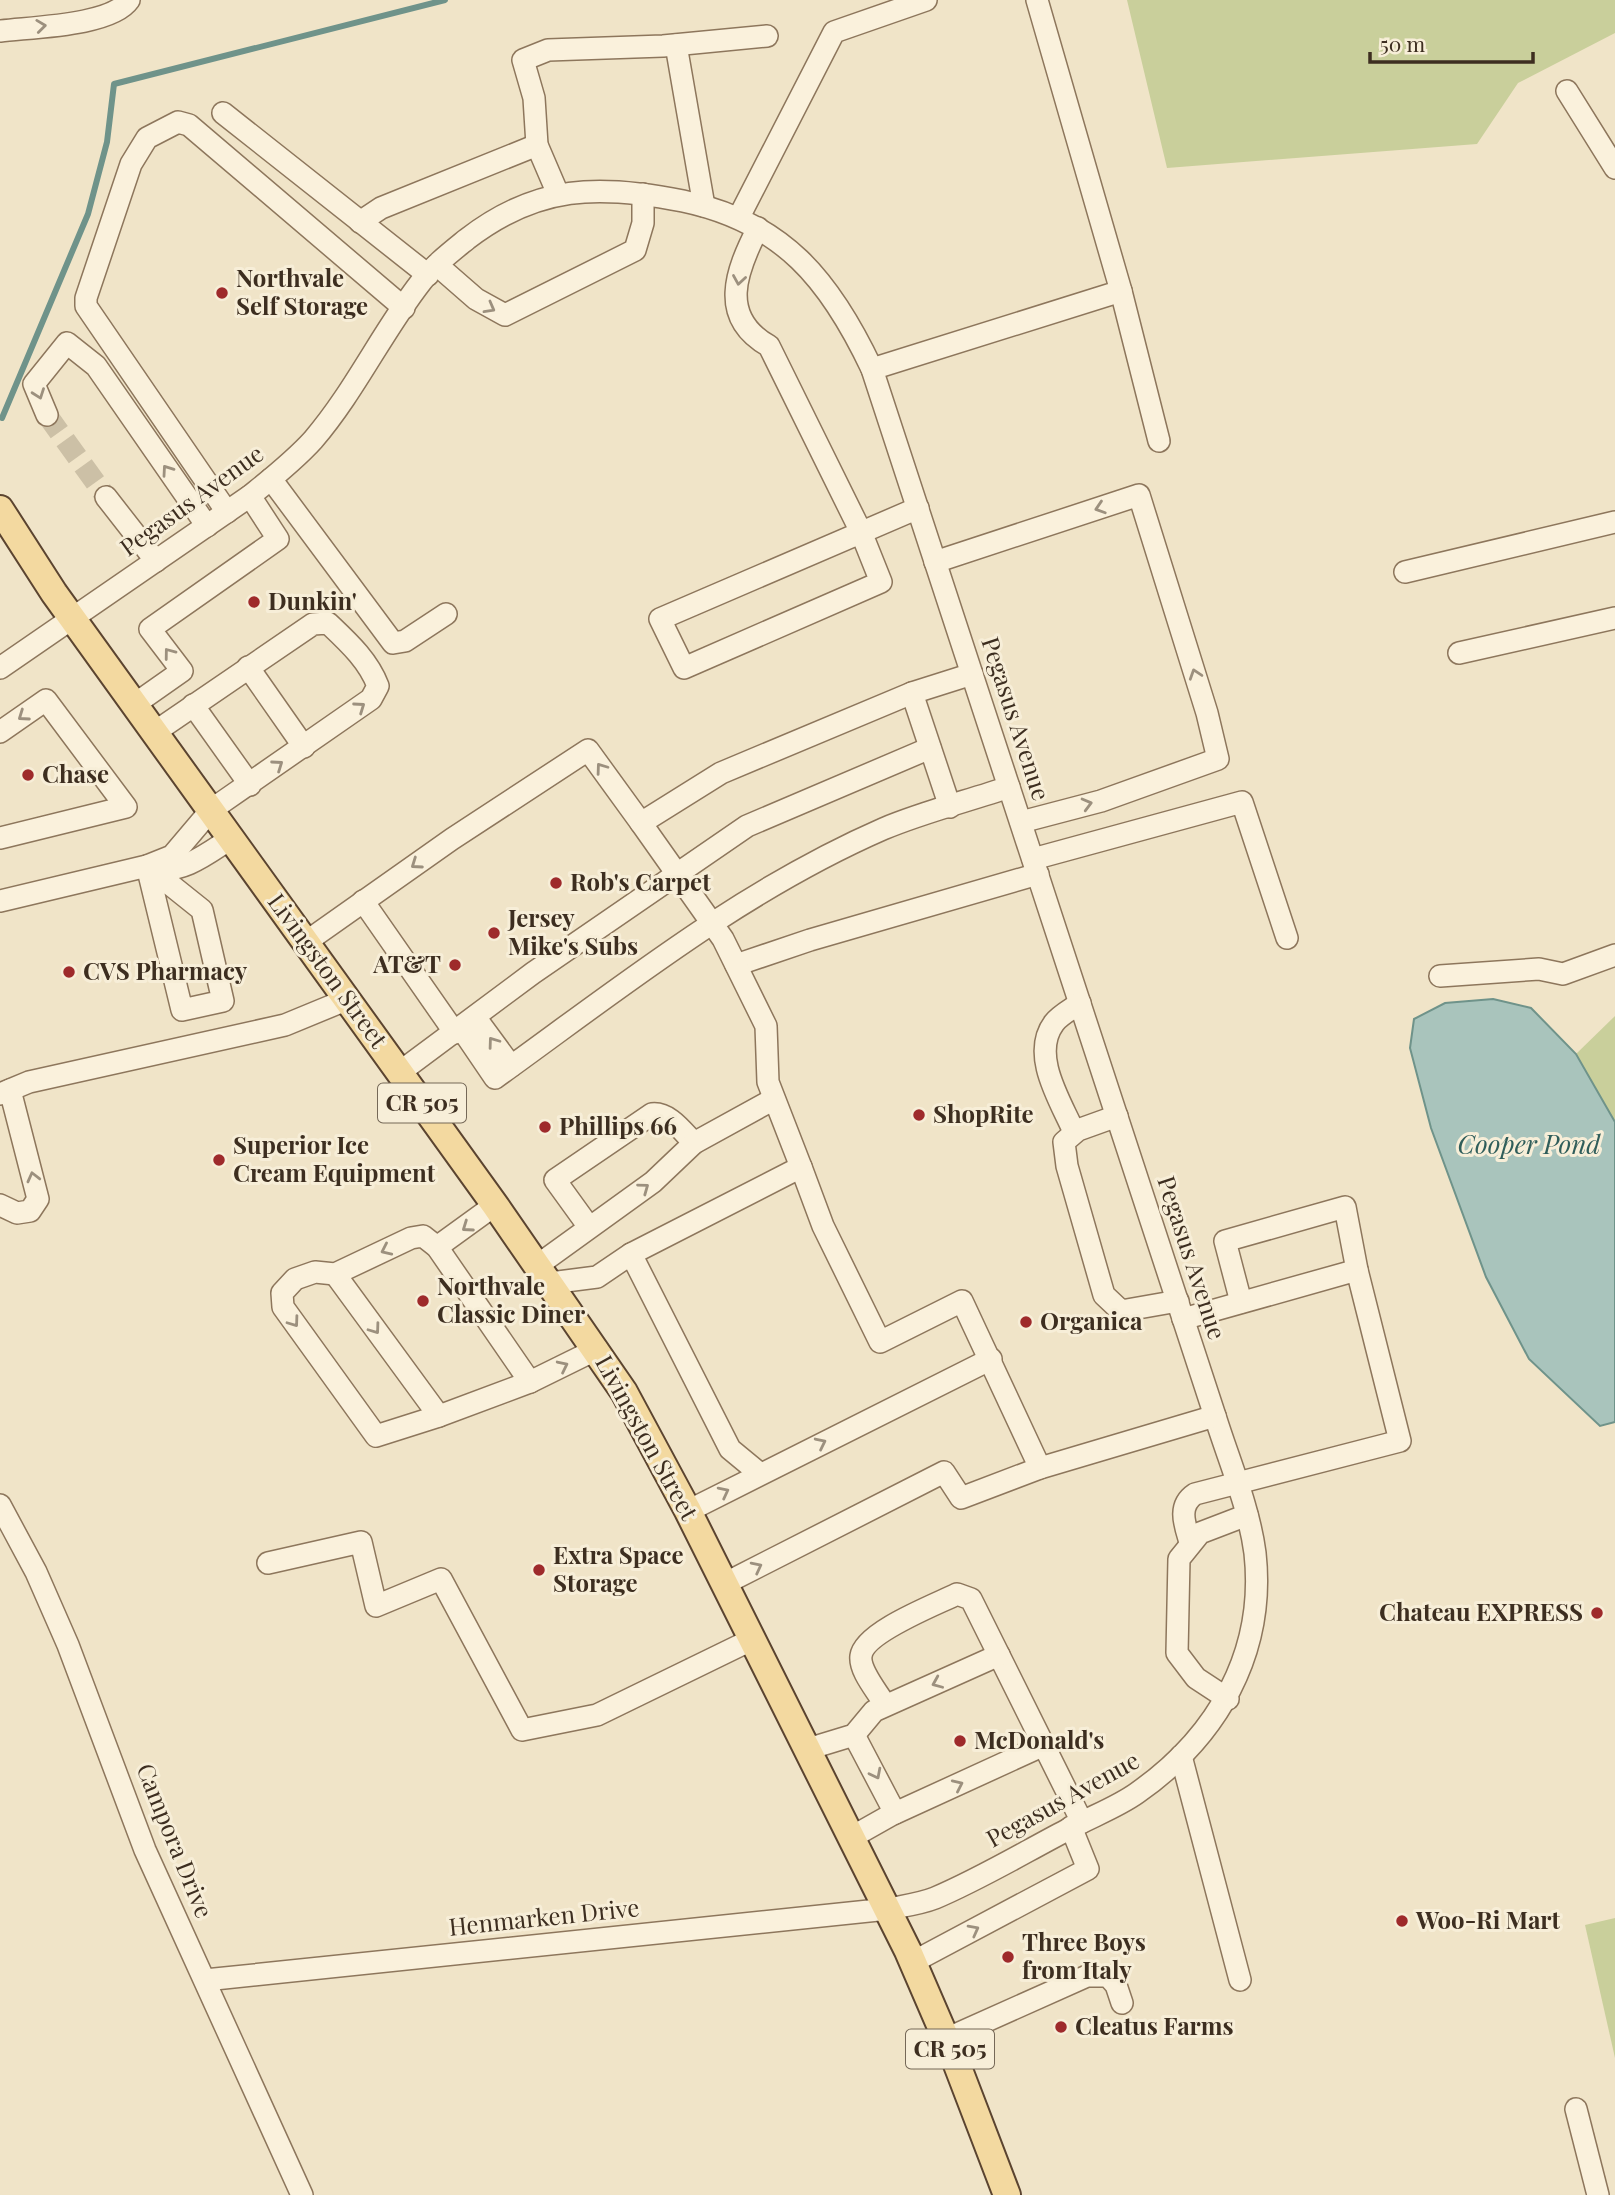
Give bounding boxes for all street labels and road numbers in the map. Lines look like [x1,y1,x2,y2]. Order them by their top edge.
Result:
street label: Pegasus Avenue [113,436,269,562]
street label: Pegasus Avenue [975,633,1058,804]
street label: Livingston Street [262,886,396,1054]
road number: CR 505 [378,1084,466,1122]
street label: Pegasus Avenue [1151,1172,1234,1343]
street label: Livingston Street [589,1349,707,1526]
street label: Pegasus Avenue [980,1743,1144,1853]
street label: Campora Drive [130,1758,221,1922]
street label: Henmarken Drive [447,1890,641,1942]
road number: CR 505 [906,2030,994,2068]

